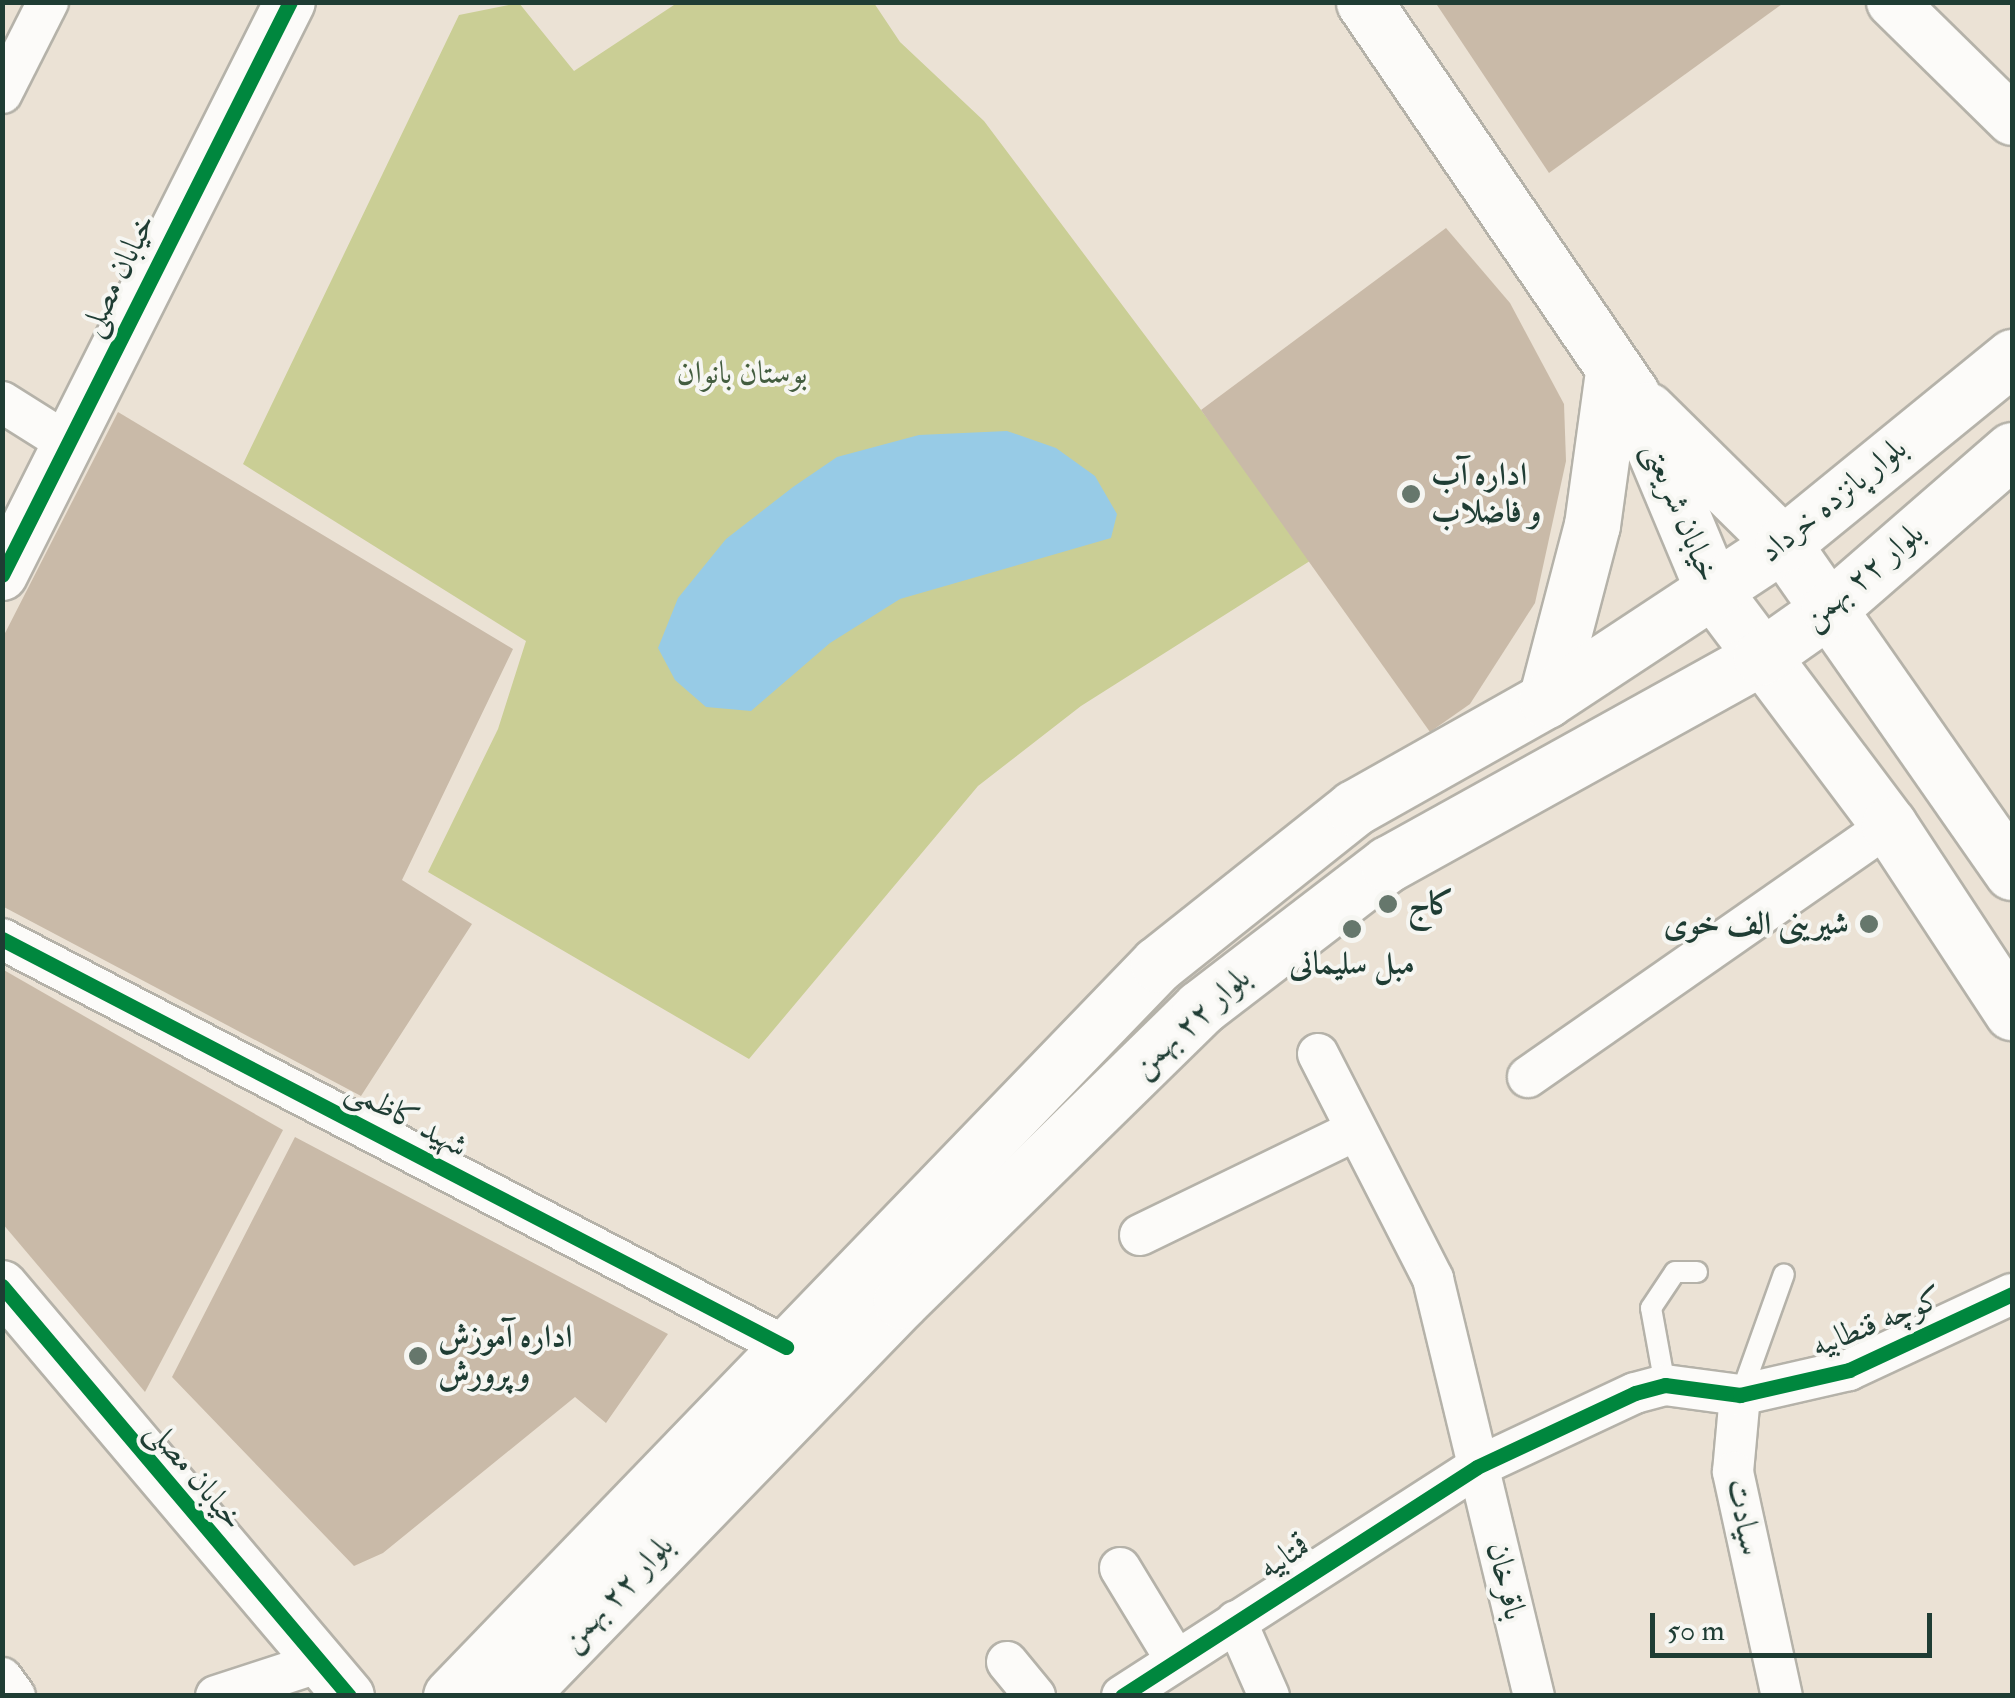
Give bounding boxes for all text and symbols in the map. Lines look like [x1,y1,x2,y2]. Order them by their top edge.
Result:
street label: خیابان مصلی [72,208,164,342]
park label: بوستان بانوان [676,354,808,392]
street label: بلوار پانزده خرداد [1752,429,1914,571]
street label: خیابان شریعتی [1634,436,1728,588]
place label: اداره آب و فاضلاب [1431,457,1541,532]
marker: اداره آب و فاضلاب [1400,483,1422,505]
street label: بلوار ۲۲ بهمن [1795,514,1931,638]
place label: کاج [1408,885,1454,923]
marker: کاج [1377,893,1399,915]
place label: شیرینی الف خوی [1663,905,1849,943]
marker: شیرینی الف خوی [1858,913,1880,935]
marker: مبل سلیمانی [1341,918,1363,940]
place label: مبل سلیمانی [1289,945,1415,983]
street label: بلوار ۲۲ بهمن [1124,959,1258,1085]
street label: شهید کاظمی [340,1070,474,1166]
street label: کوچه قنطابیه [1806,1278,1948,1366]
place label: اداره آموزش و پرورش [438,1319,573,1394]
marker: اداره آموزش و پرورش [407,1345,429,1367]
street label: خیابان مصلی [138,1412,252,1538]
street label: سیادت [1718,1475,1770,1559]
street label: قمتابیه [1251,1526,1317,1588]
street label: بلوار ۲۲ بهمن [552,1527,682,1659]
street label: باقرخان [1478,1538,1534,1624]
scale bar [1655,1593,1938,1655]
text: 50 m [1667,1612,1725,1649]

